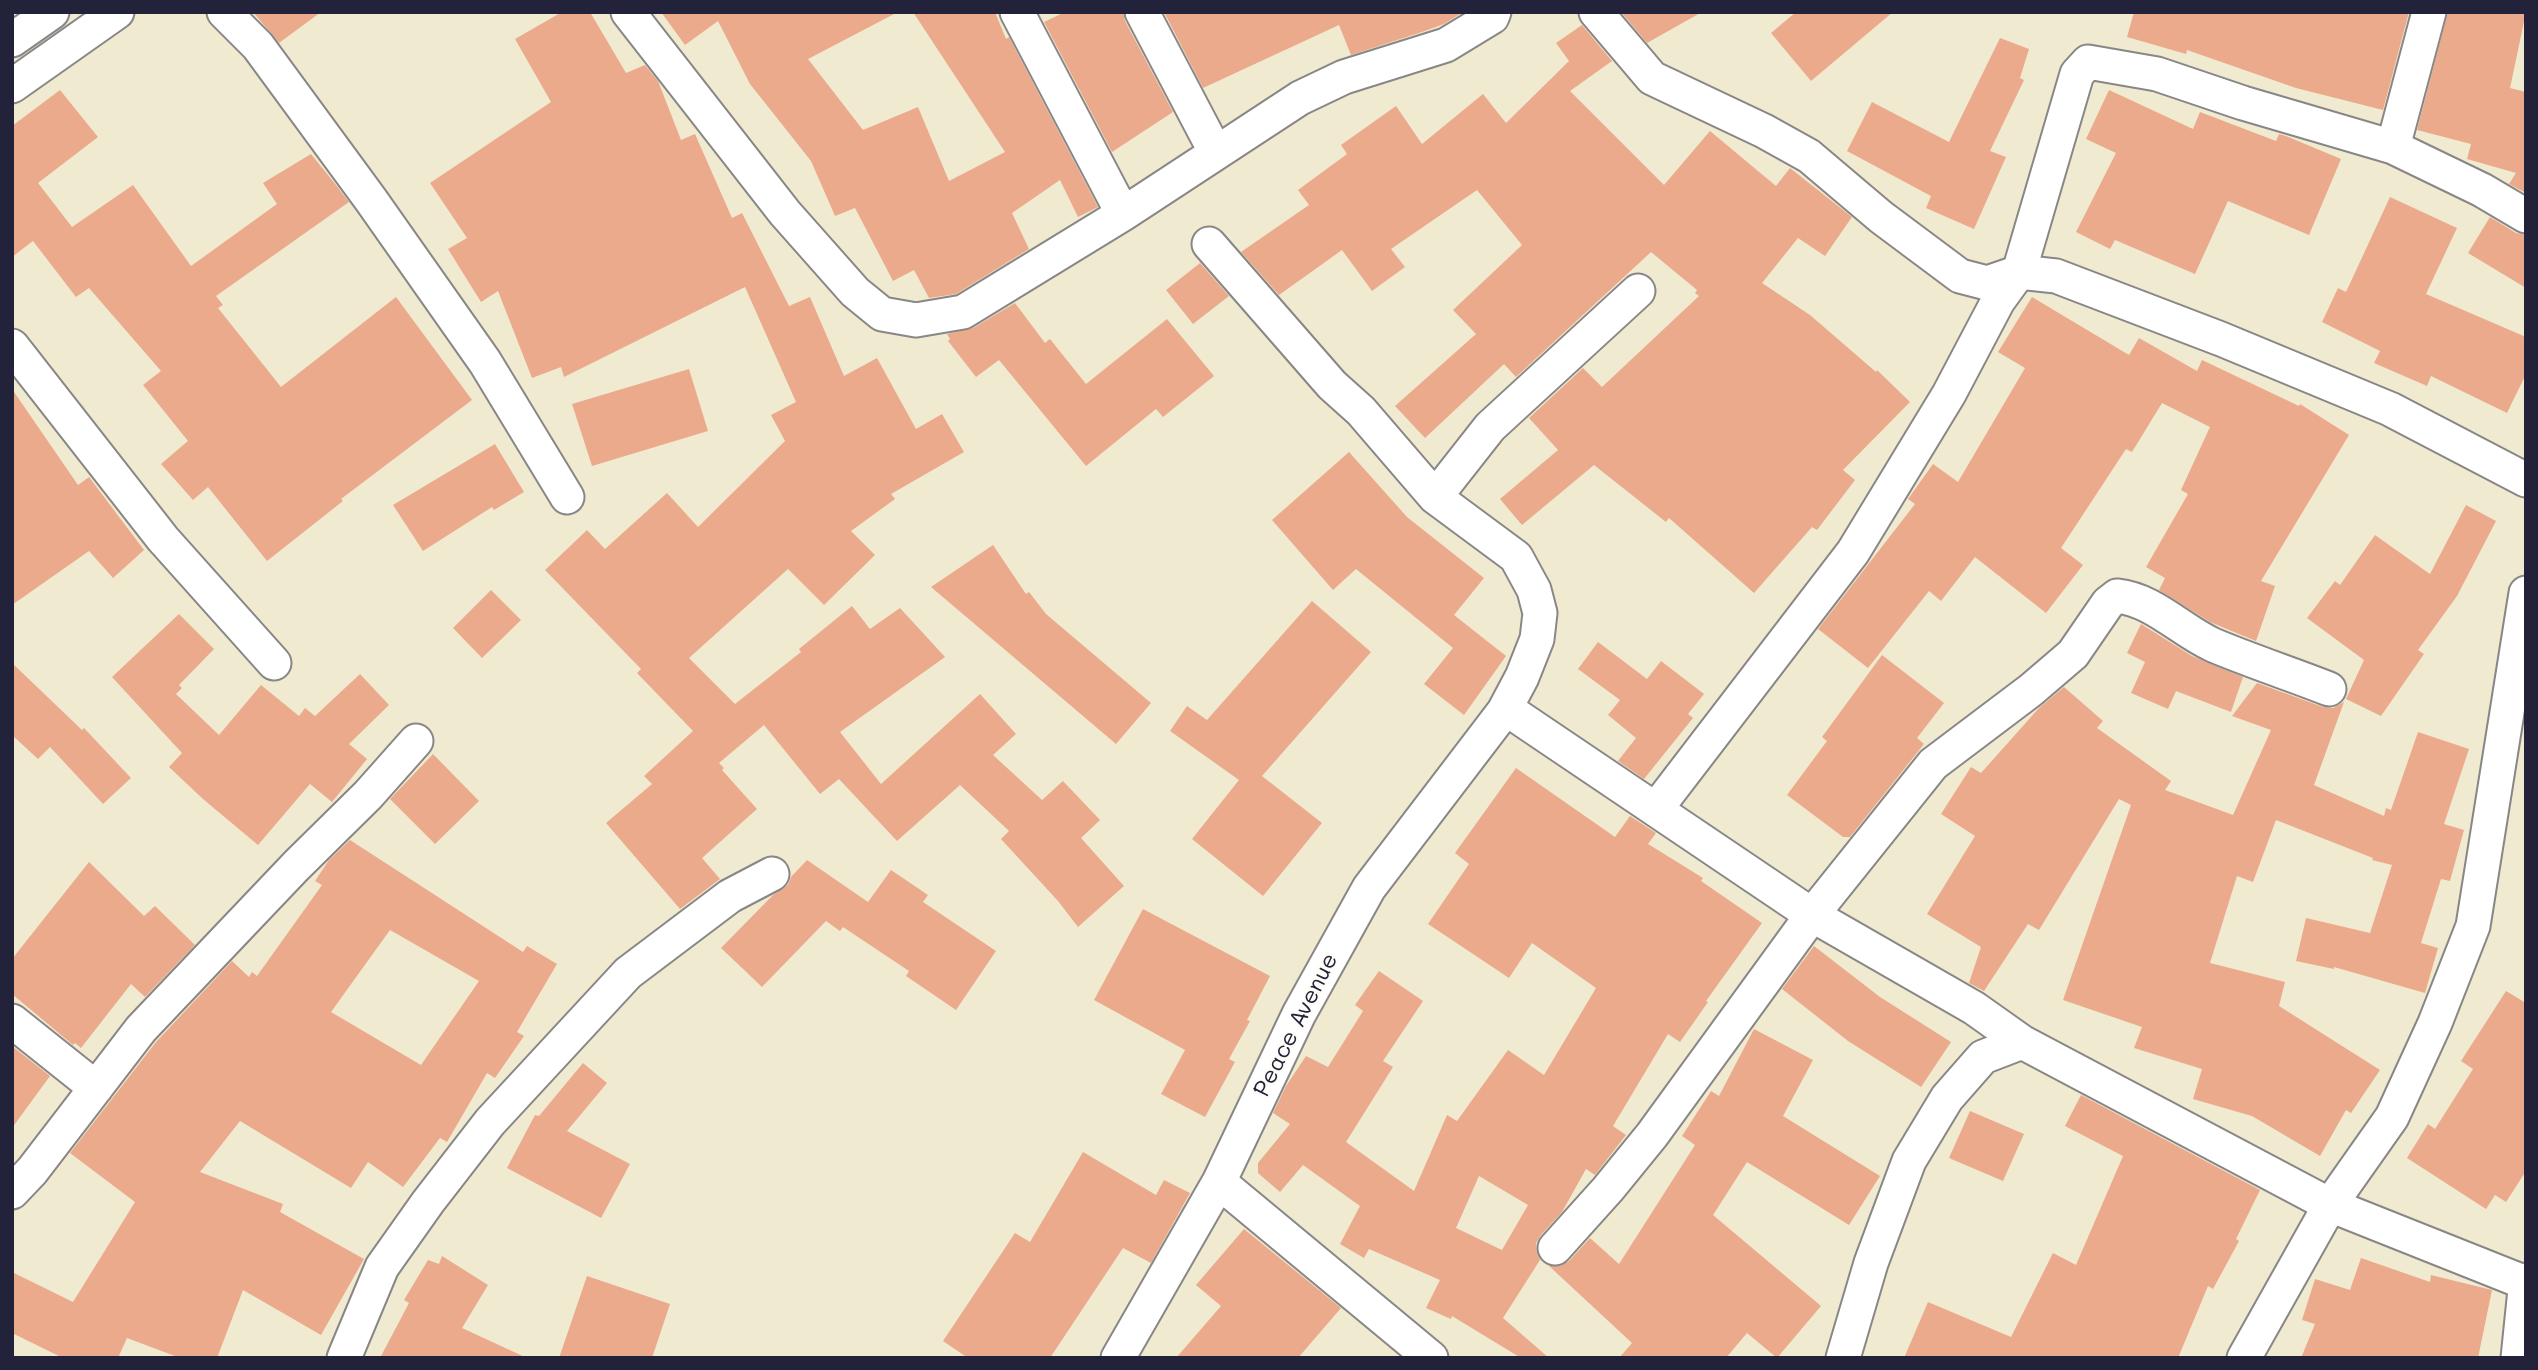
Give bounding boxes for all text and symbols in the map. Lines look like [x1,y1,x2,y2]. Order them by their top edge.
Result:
street label: Peace Avenue [1248,949,1344,1101]

